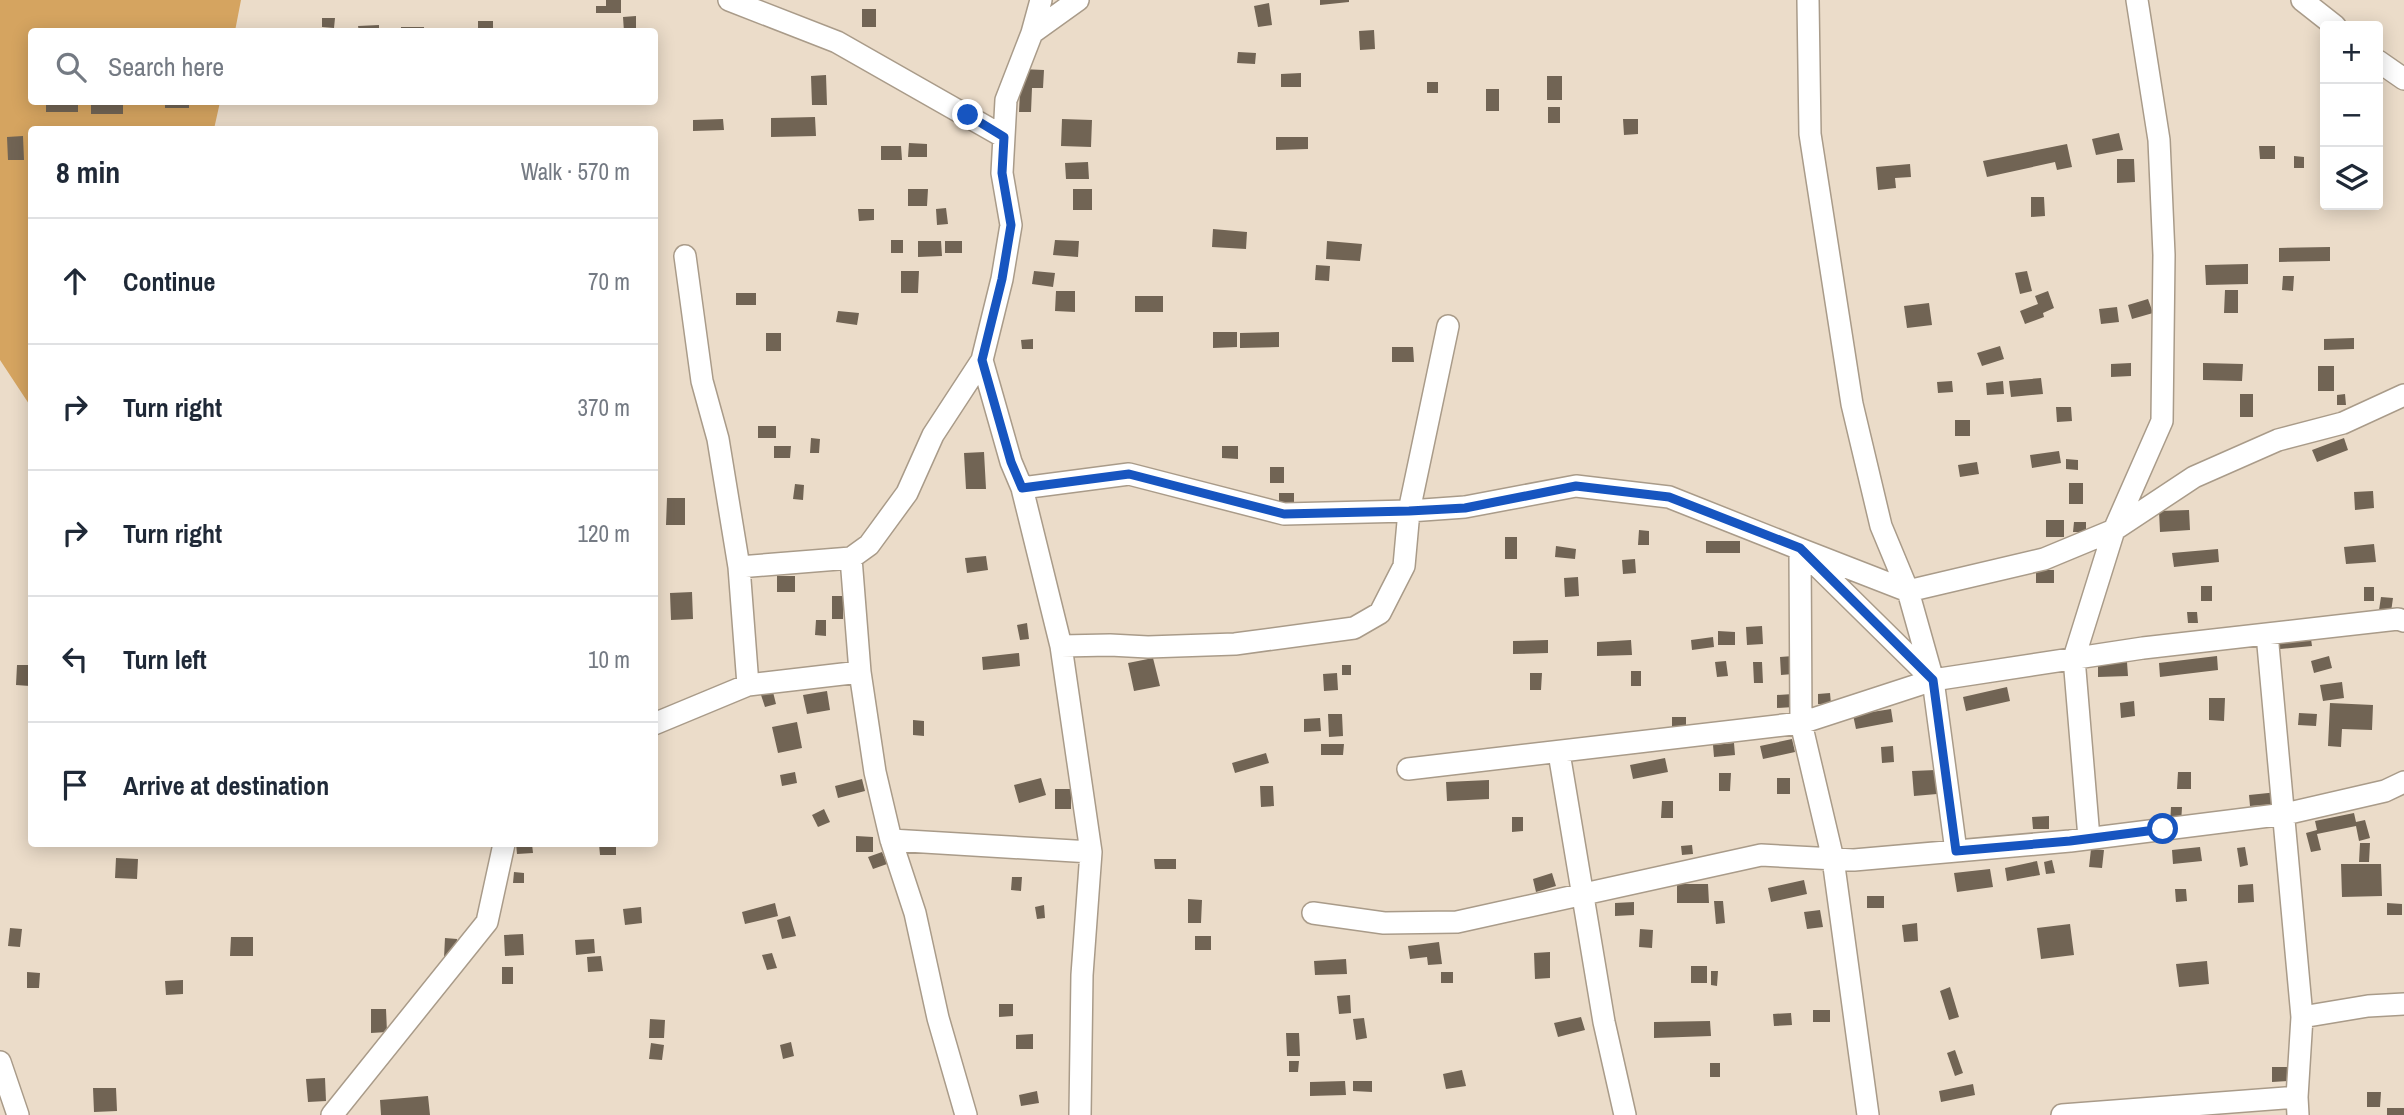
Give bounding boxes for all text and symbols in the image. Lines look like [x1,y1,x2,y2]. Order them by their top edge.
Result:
map controls [2320,21,2383,210]
button: + [2320,21,2383,84]
search box [28,28,658,105]
icon: search [52,48,90,86]
text: Search here [108,49,224,84]
button: − [2320,84,2383,147]
route end [952,99,983,130]
button: layers [2320,147,2383,210]
text: 8 min [56,152,120,192]
text: Walk · 570 m [521,156,630,187]
icon: ahead [56,262,94,300]
text: Continue [123,264,215,299]
text: 70 m [588,266,630,297]
icon: right [56,388,94,426]
text: Turn right [123,390,222,425]
text: 370 m [578,392,630,423]
icon: right [56,514,94,552]
text: Turn right [123,516,222,551]
text: 120 m [578,518,630,549]
icon: left [56,640,94,678]
text: Turn left [123,642,207,677]
text: 10 m [588,644,630,675]
icon: arrive [56,766,94,804]
text: Arrive at destination [123,768,329,803]
route start [2147,813,2178,844]

